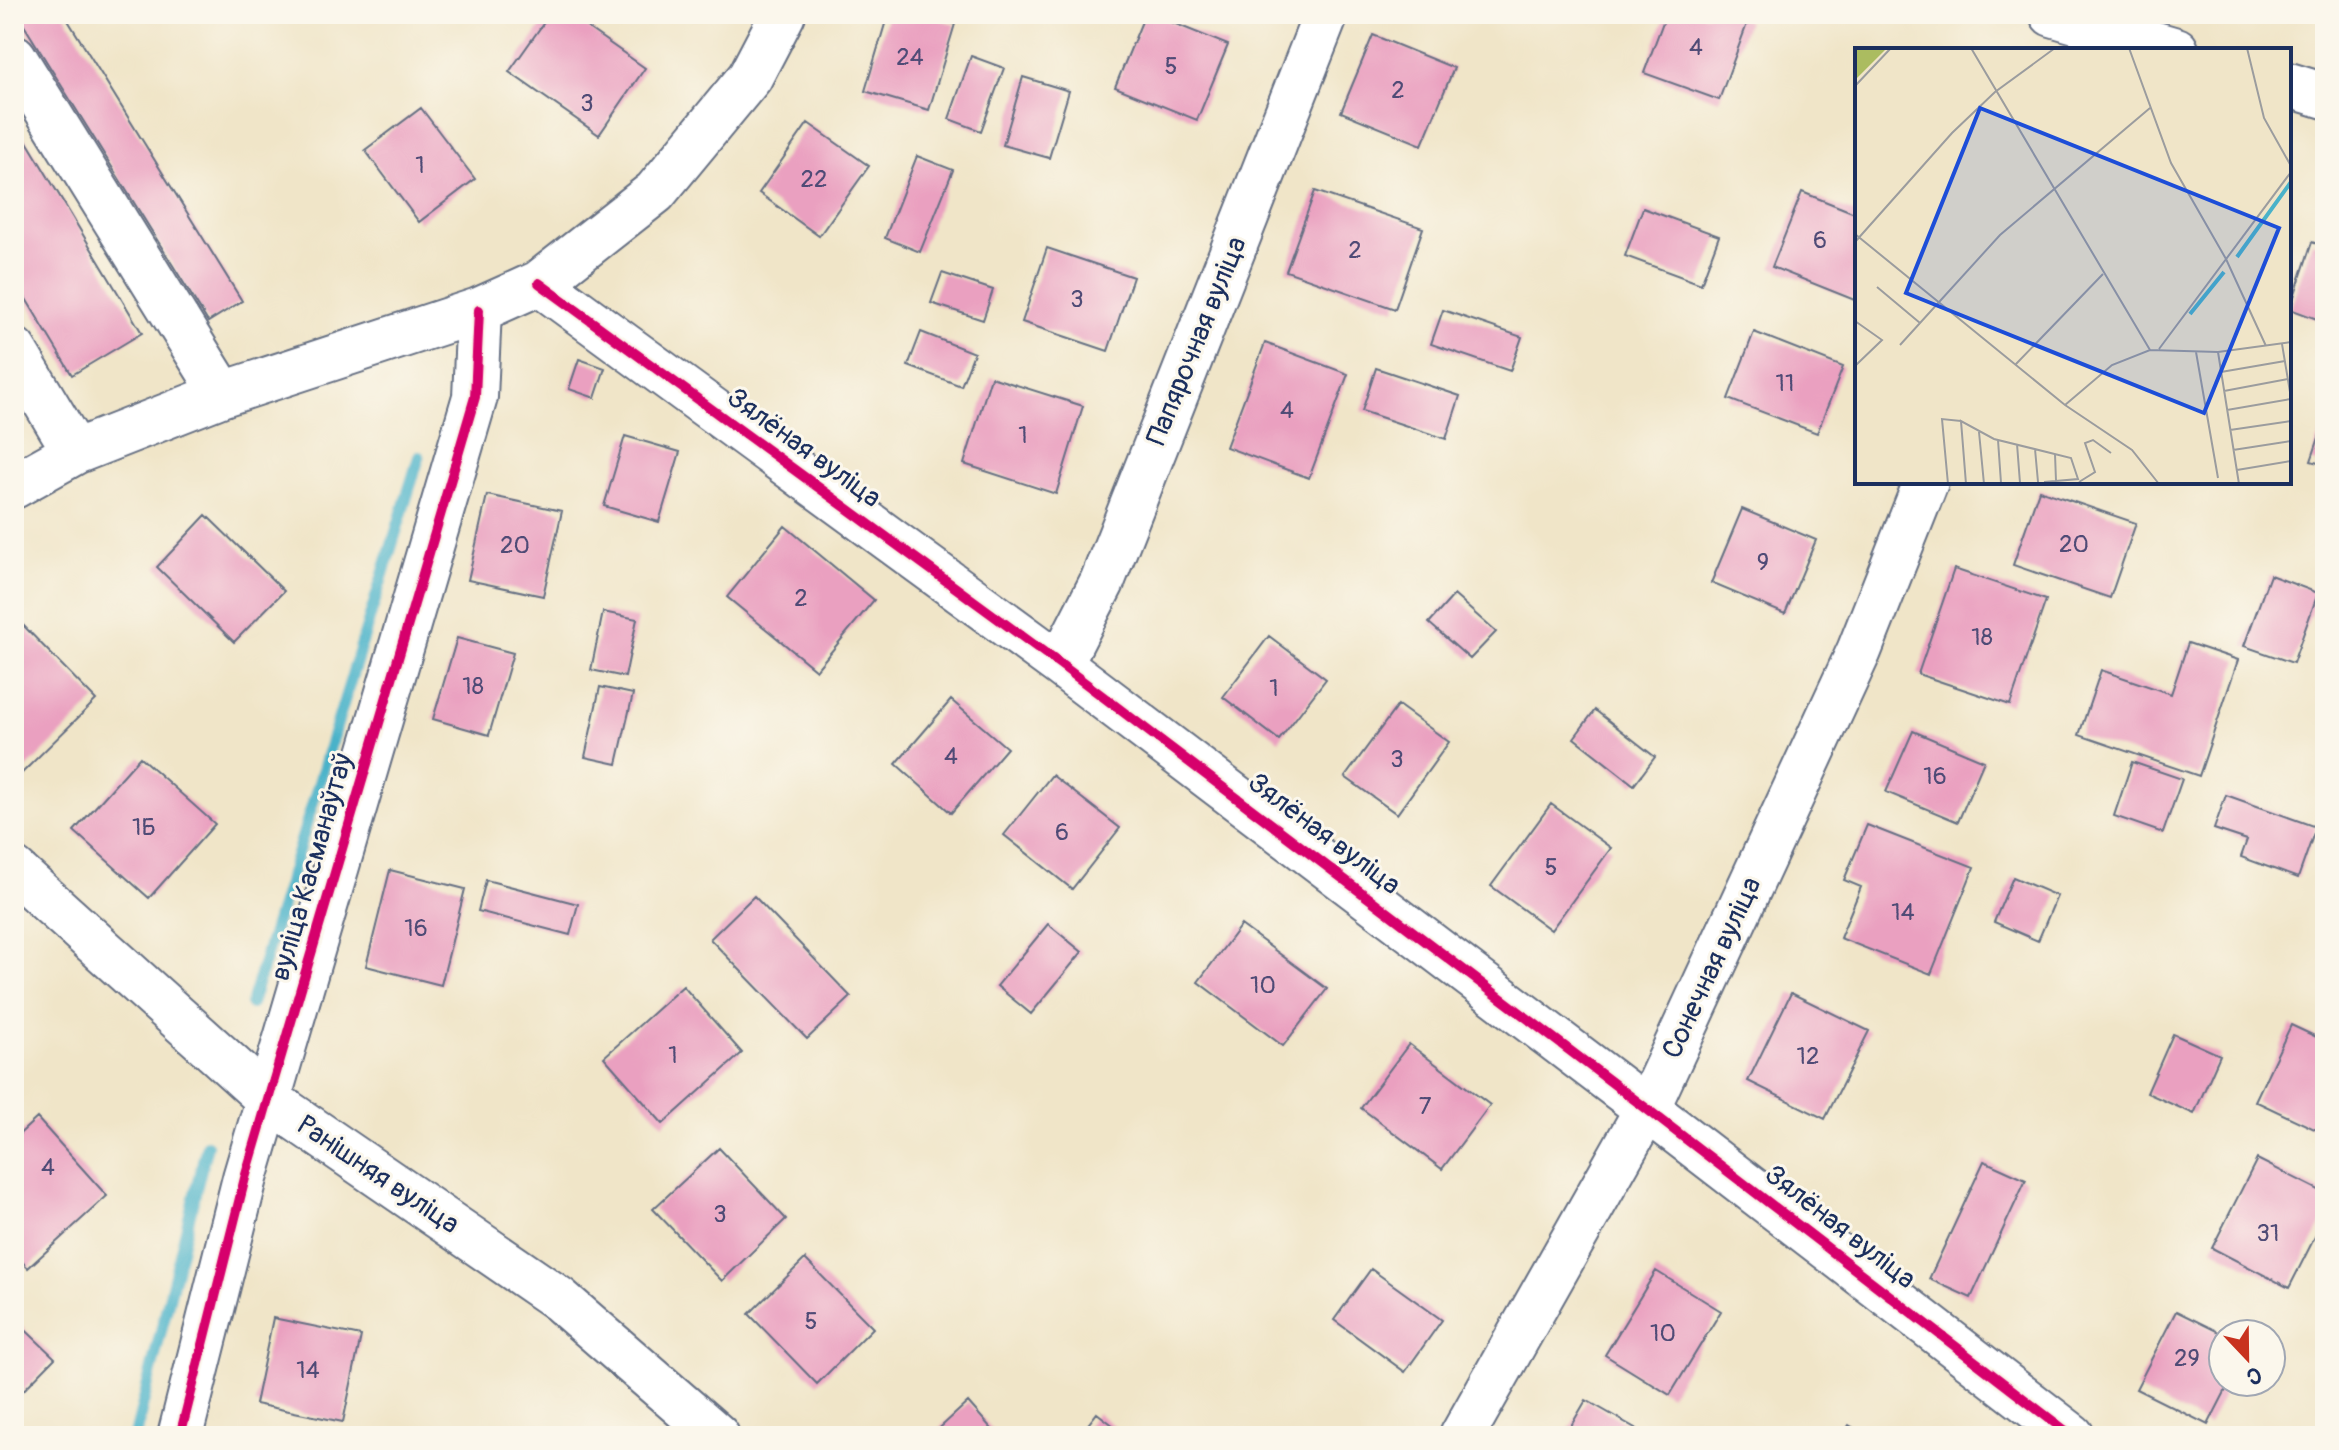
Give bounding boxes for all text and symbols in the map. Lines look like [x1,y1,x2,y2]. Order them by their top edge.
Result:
house number: 4 [1689,33,1703,62]
house number: 24 [896,43,924,72]
inset map [1855,48,2291,484]
house number: 5 [1164,52,1178,81]
house number: 2 [1391,76,1405,105]
house number: 3 [580,89,594,118]
house number: 1 [415,151,425,180]
house number: 22 [801,165,827,194]
house number: 6 [1813,226,1827,255]
street label: Папярочная вуліца [1139,232,1255,450]
house number: 2 [1348,236,1362,265]
house number: 3 [1070,285,1084,314]
house number: 11 [1776,369,1794,398]
street label: Зялёная вуліца [720,380,888,516]
house number: 4 [1280,396,1294,425]
house number: 1 [1018,421,1028,450]
house number: 20 [2059,530,2089,559]
house number: 20 [500,531,530,560]
house number: 9 [1757,548,1769,577]
house number: 2 [794,584,808,613]
house number: 18 [1971,623,1993,652]
house number: 18 [462,672,484,701]
house number: 1 [1269,674,1279,703]
house number: 4 [944,742,958,771]
house number: 3 [1390,745,1404,774]
street label: вуліца Касманаўтаў [263,749,361,985]
house number: 16 [1923,762,1947,791]
street label: Зялёная вуліца [1241,765,1407,903]
house number: 1Б [132,813,156,842]
house number: 6 [1055,818,1069,847]
house number: 5 [1544,853,1558,882]
street label: Сонечная вуліца [1655,872,1769,1064]
house number: 14 [1891,898,1915,927]
house number: 16 [404,914,428,943]
house number: 10 [1250,971,1276,1000]
house number: 1 [668,1041,678,1070]
house number: 12 [1797,1042,1819,1071]
house number: 7 [1419,1092,1432,1121]
street label: Ранішняя вуліца [290,1108,466,1242]
house number: 4 [41,1153,55,1182]
street label: Зялёная вуліца [1757,1157,1923,1297]
house number: 3 [713,1200,727,1229]
house number: 31 [2257,1219,2279,1248]
house number: 5 [804,1307,818,1336]
north arrow [2207,1318,2287,1398]
house number: 10 [1650,1319,1676,1348]
house number: 29 [2174,1344,2200,1373]
house number: 14 [296,1356,320,1385]
text: С [2242,1360,2266,1391]

